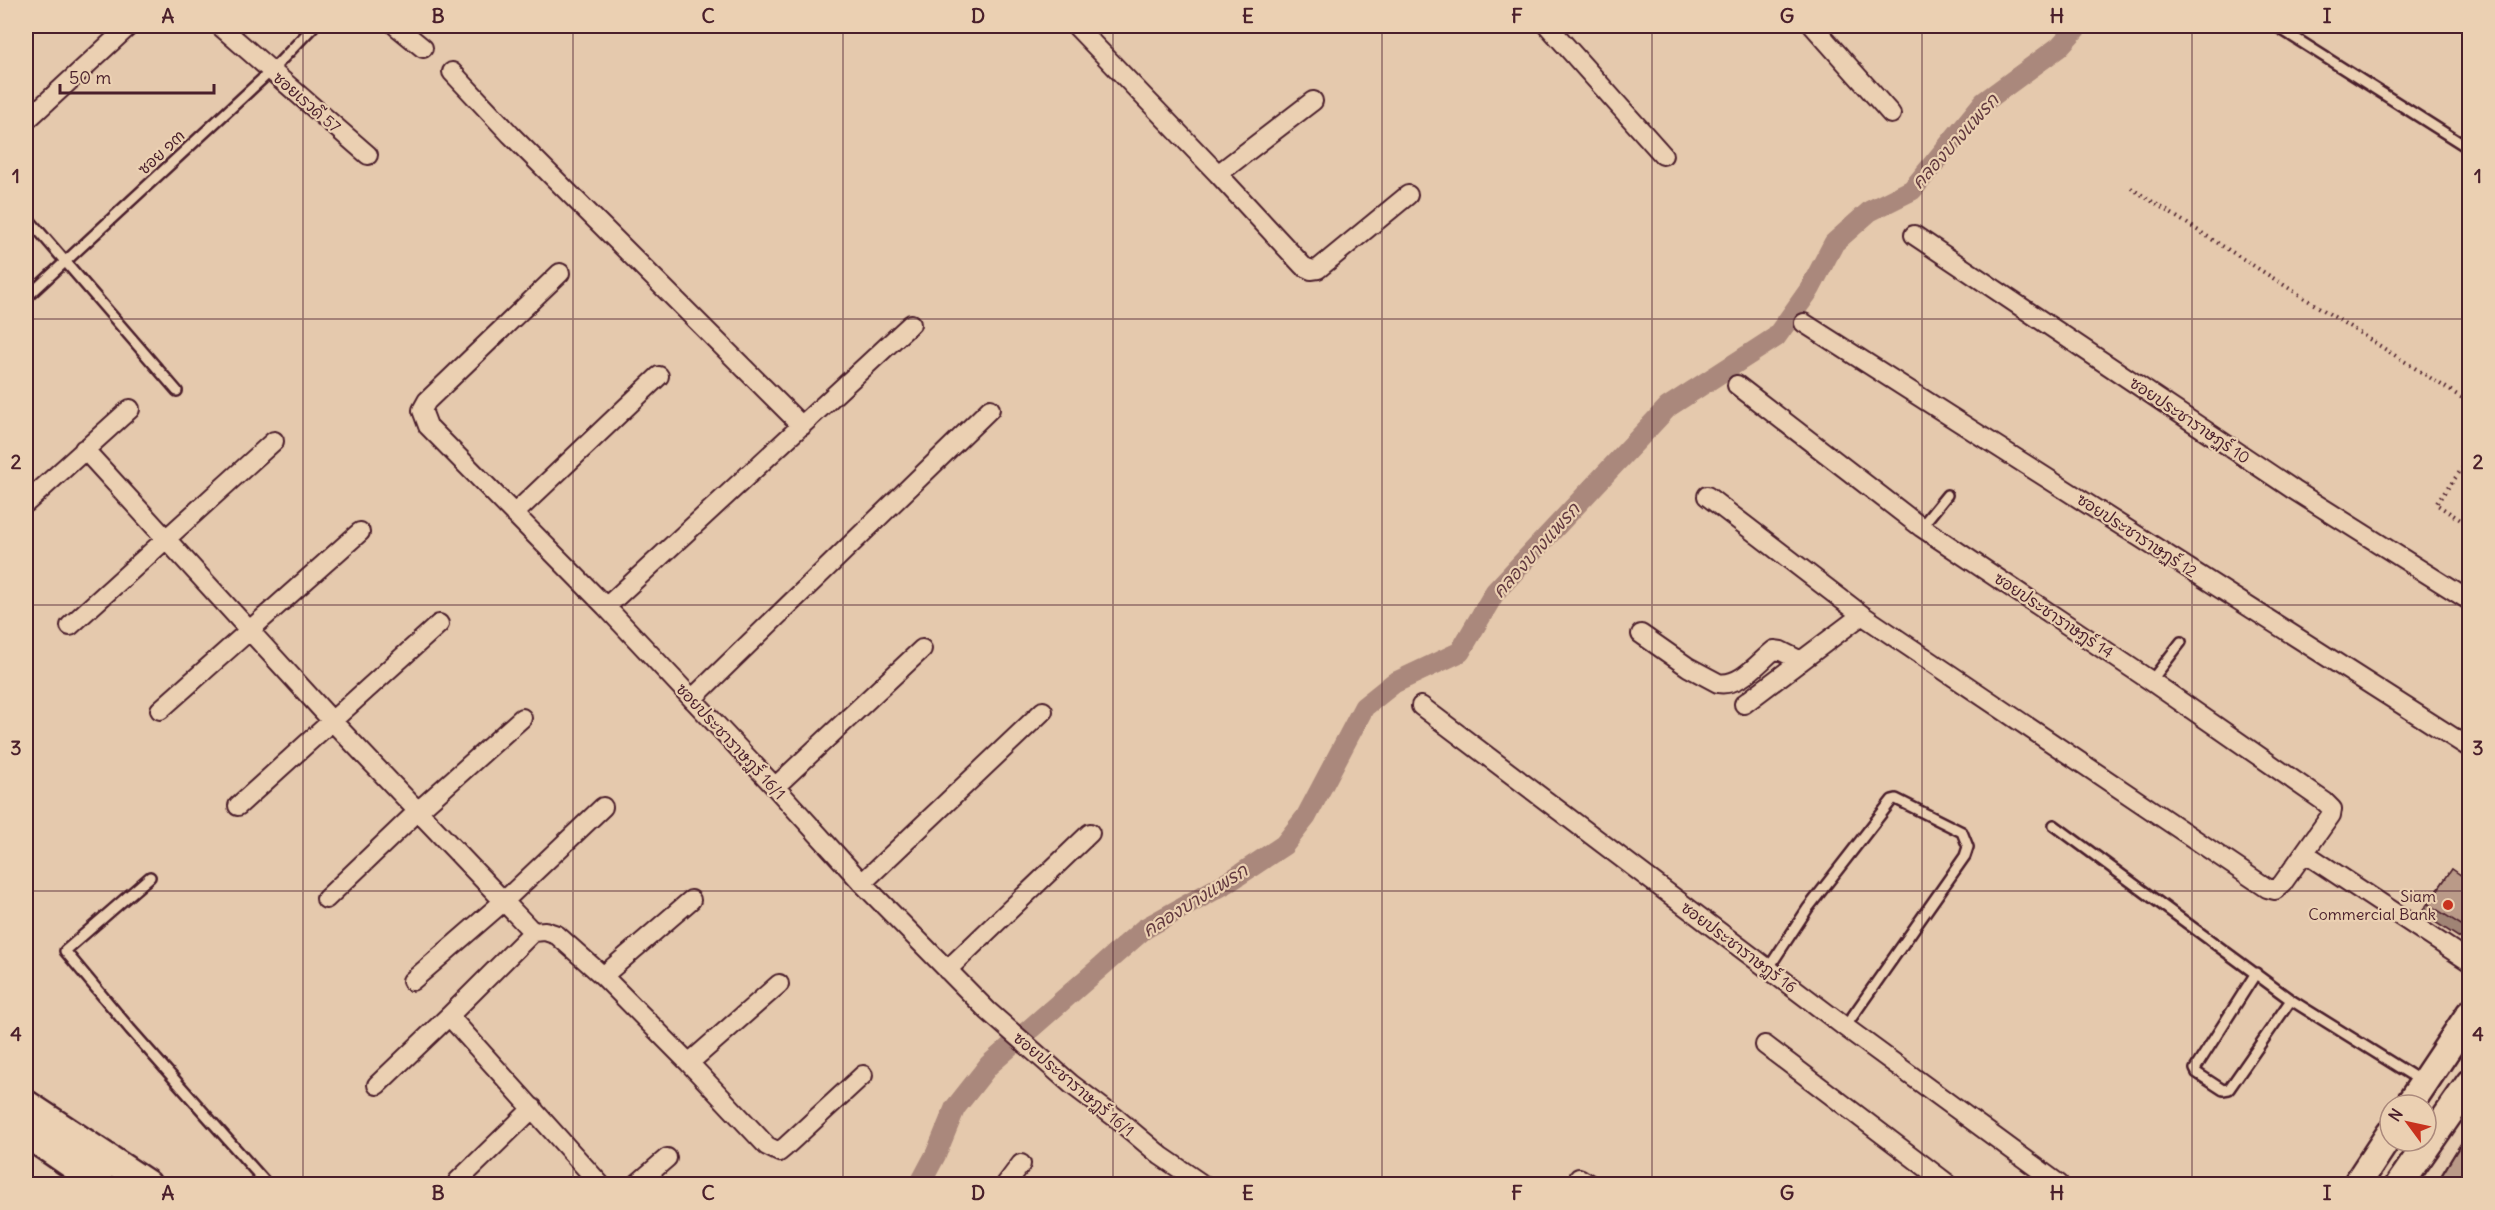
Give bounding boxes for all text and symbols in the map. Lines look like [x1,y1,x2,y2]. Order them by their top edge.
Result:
text: A [162,3,175,28]
text: B [431,3,445,28]
text: C [701,3,715,28]
text: D [971,3,985,28]
text: E [1242,3,1254,28]
text: F [1511,3,1523,28]
text: G [1780,3,1794,28]
text: H [2050,3,2064,28]
text: I [2323,3,2332,28]
scale bar [60,57,214,95]
text: 50 m [69,66,111,89]
street label: ซอยเรวดี 57 [269,67,345,137]
water label: คลองบางแพรก [1906,88,2005,193]
street label: ซอย ๑๓ [133,125,189,179]
text: 1 [12,163,20,188]
text: 1 [2474,163,2482,188]
street label: ซอยประชาราษฏร์ 10 [2125,371,2255,469]
text: 2 [11,449,22,474]
text: 2 [2473,449,2484,474]
street label: ซอยประชาราษฏร์ 12 [2072,488,2202,583]
water label: คลองบางแพรก [1487,497,1586,602]
street label: ซอยประชาราษฏร์ 14 [1989,567,2118,664]
street label: ซอยประชาราษฎร์ 16/1 [671,678,791,805]
text: 3 [10,735,22,760]
text: 3 [2472,735,2484,760]
water label: คลองบางแพรก [1138,858,1253,941]
place label: Siam Commercial Bank [2308,886,2436,924]
street label: ซอยประชาราษฎร์ 16 [1676,896,1801,999]
marker: Siam Commercial Bank [2441,898,2455,912]
text: 4 [10,1021,22,1046]
text: 4 [2472,1021,2484,1046]
street label: ซอยประชาราษฎร์ 16/1 [1008,1027,1139,1142]
north arrow [2378,1093,2438,1153]
text: N [2384,1105,2407,1125]
text: A [162,1180,175,1205]
text: B [431,1180,445,1205]
text: C [701,1180,715,1205]
text: D [971,1180,985,1205]
text: E [1242,1180,1254,1205]
text: F [1511,1180,1523,1205]
text: G [1780,1180,1794,1205]
text: H [2050,1180,2064,1205]
text: I [2323,1180,2332,1205]

